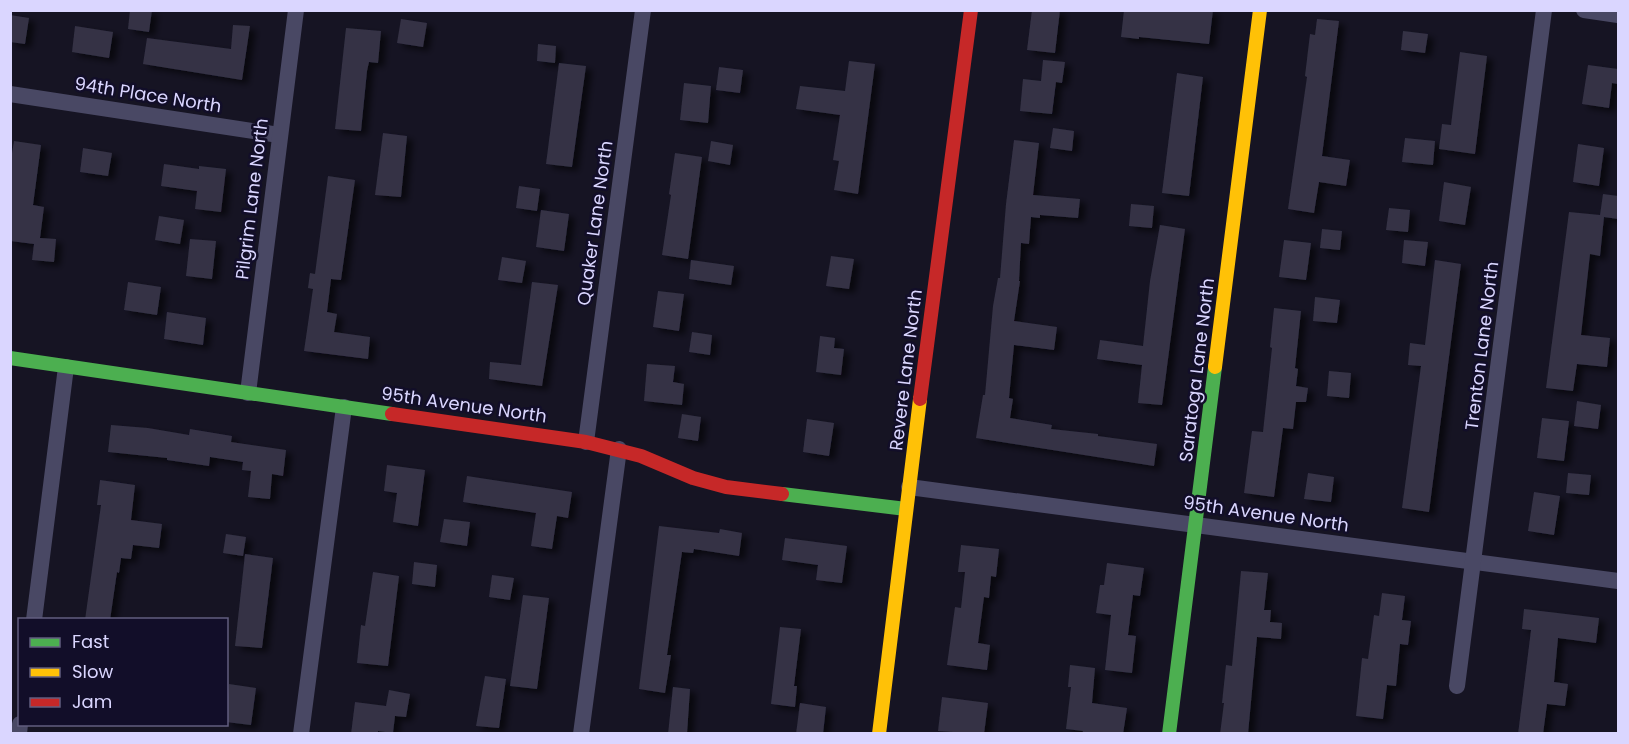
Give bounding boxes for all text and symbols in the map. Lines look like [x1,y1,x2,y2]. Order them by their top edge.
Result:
street label: 94th Place North [73,71,223,118]
street label: Pilgrim Lane North [229,117,274,281]
street label: Quaker Lane North [571,139,618,307]
street label: Trenton Lane North [1459,260,1504,432]
street label: Saratoga Lane North [1173,276,1220,463]
street label: Revere Lane North [883,288,928,452]
street label: 95th Avenue North [380,381,548,428]
street label: 95th Avenue North [1182,490,1350,537]
legend [18,618,228,726]
text: Fast [72,629,109,654]
text: Slow [72,659,114,684]
text: Jam [72,689,112,714]

